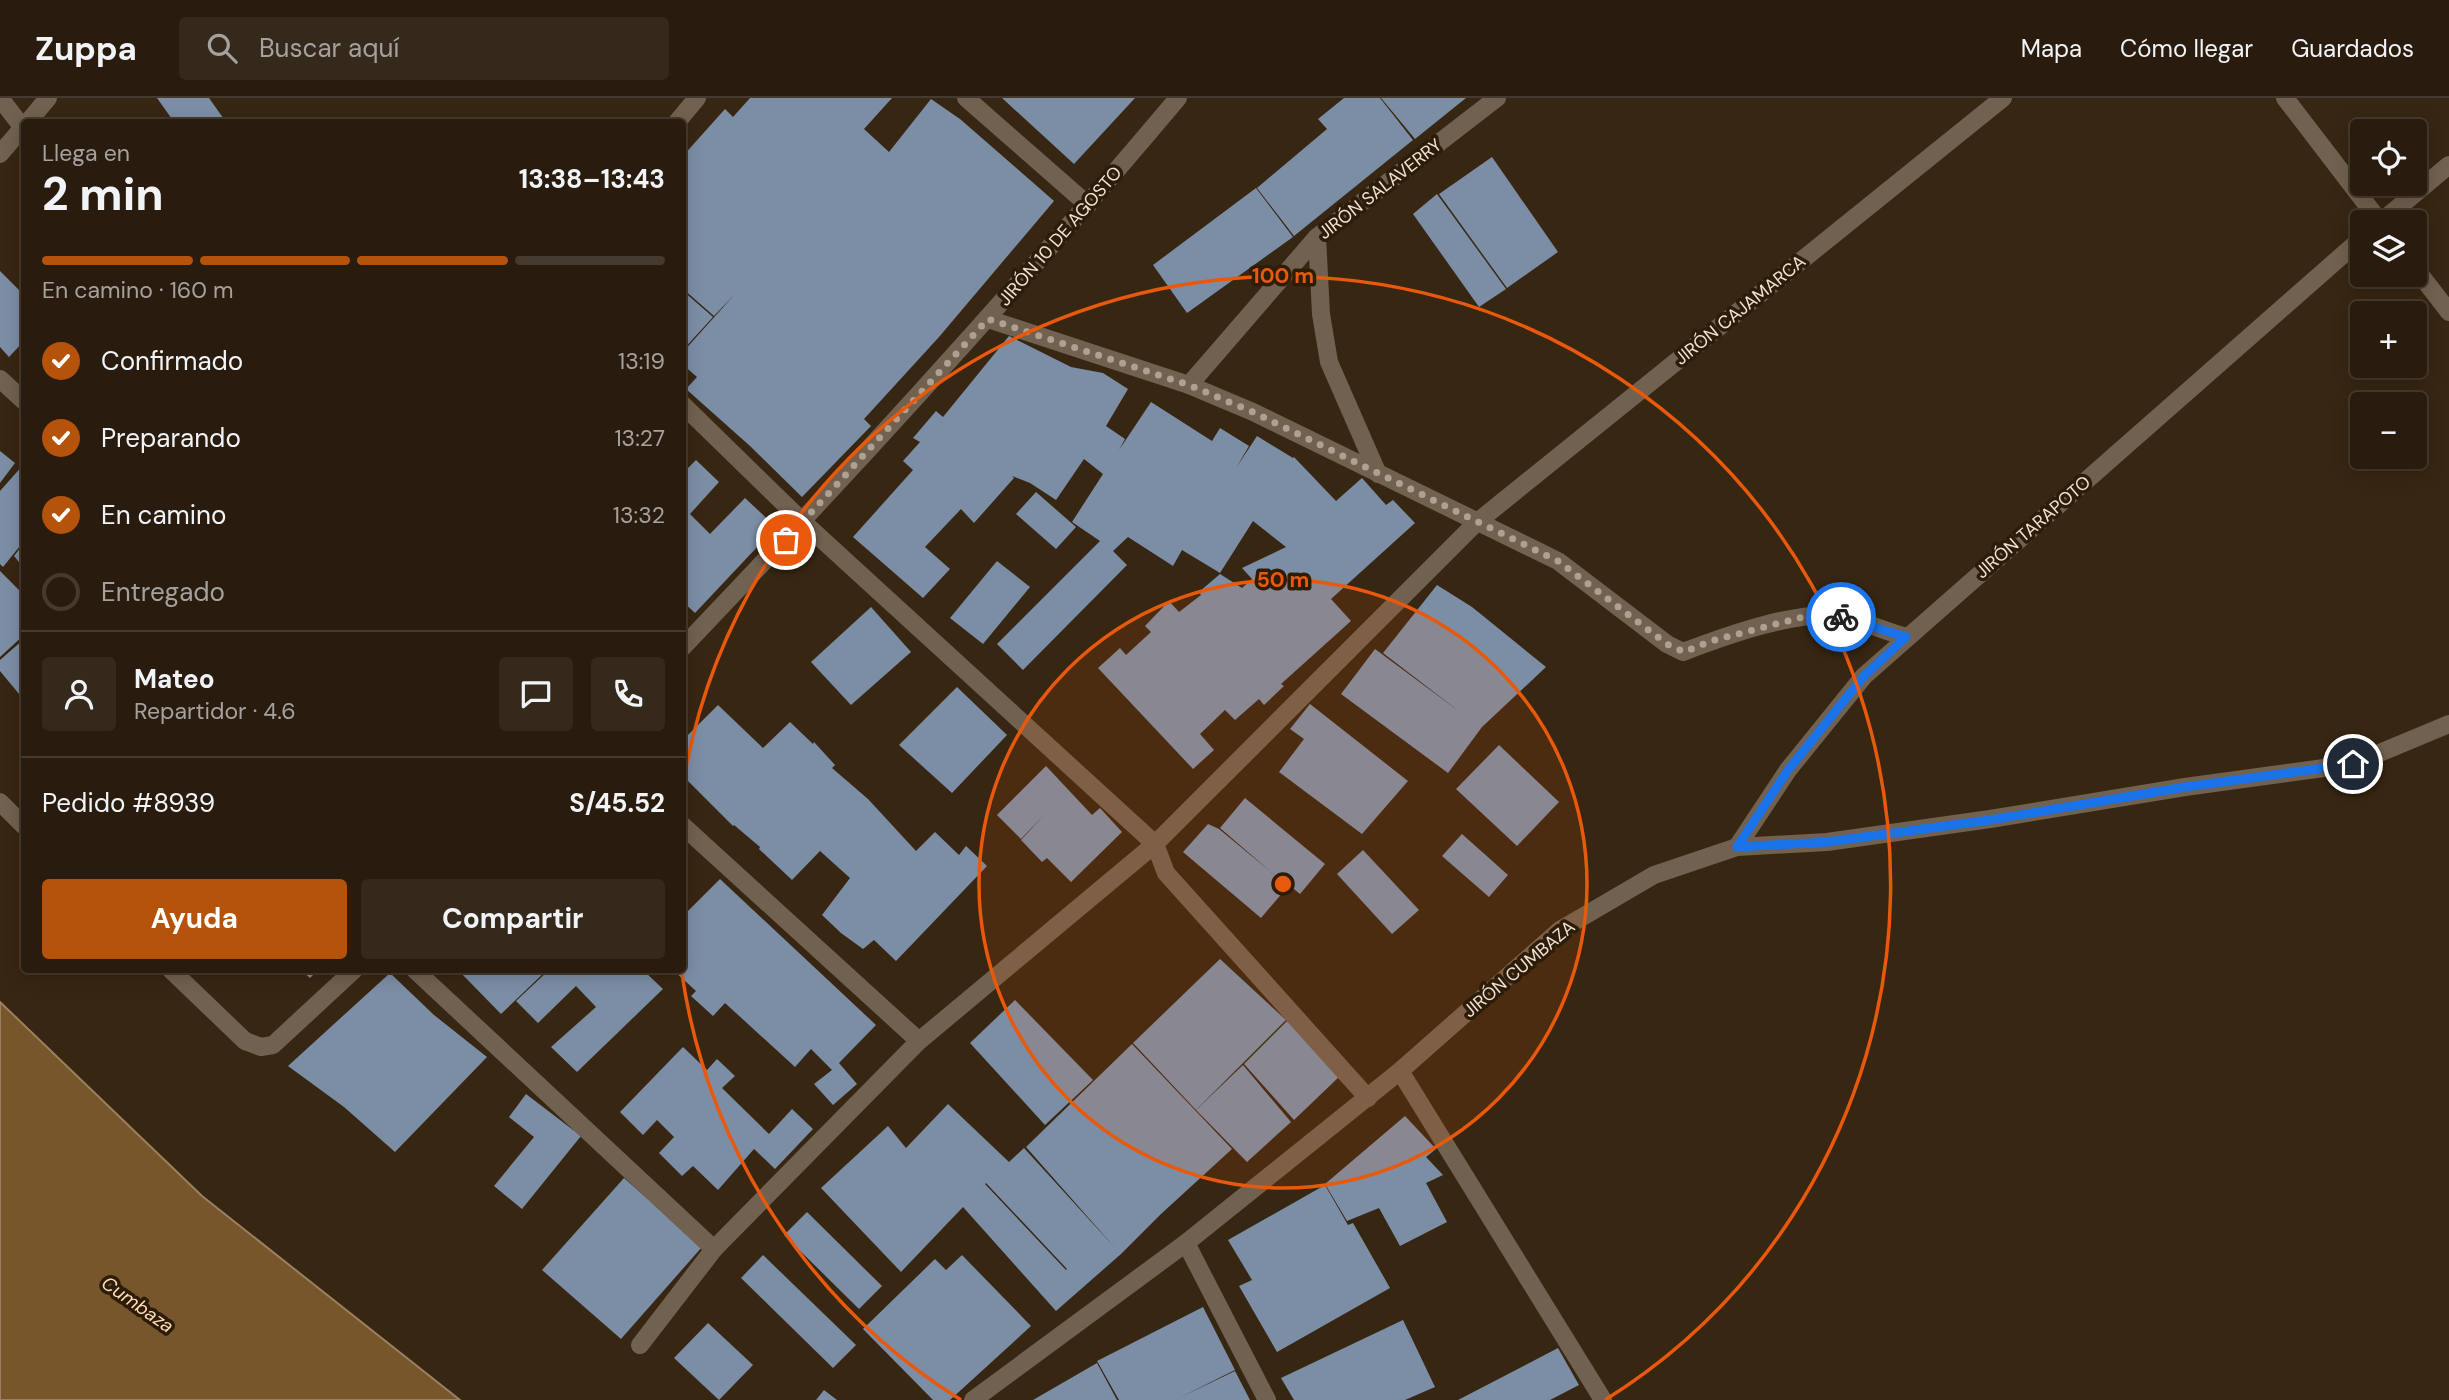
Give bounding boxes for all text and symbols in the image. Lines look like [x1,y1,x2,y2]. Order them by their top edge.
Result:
search box [179,17,669,80]
text: Zuppa [35,27,137,70]
icon: search [203,29,241,67]
text: Buscar aquí [259,31,399,65]
text: Mapa [2021,33,2082,64]
text: Cómo llegar [2120,33,2253,64]
text: Guardados [2291,33,2414,64]
map controls [2350,119,2427,469]
button: locate [2350,119,2427,196]
street label: JIRÓN SALAVERRY [1313,133,1447,245]
text: Llega en [42,138,130,168]
street label: JIRÓN 10 DE AGOSTO [993,161,1127,311]
text: 13:38–13:43 [519,162,665,196]
text: 2 min [42,164,164,224]
button: layers [2350,210,2427,287]
street label: JIRÓN CAJAMARCA [1669,250,1811,370]
text: 100 m [1252,262,1314,290]
text: En camino · 160 m [42,275,234,305]
button: + [2350,301,2427,378]
icon: check [42,342,80,380]
text: Confirmado [101,344,243,378]
text: 13:19 [618,346,665,376]
button: − [2350,392,2427,469]
icon: check [42,419,80,457]
text: Preparando [101,421,241,455]
text: 13:27 [614,423,665,453]
street label: JIRÓN TARAPOTO [1970,470,2096,584]
icon: check [42,496,80,534]
text: En camino [101,498,226,532]
text: 13:32 [613,500,665,530]
pin [756,510,816,570]
icon: bag [767,521,805,559]
text: 50 m [1257,566,1309,594]
text: Entregado [101,575,225,609]
courier [1806,582,1876,652]
icon: bike [1822,598,1860,636]
button: person [42,657,116,731]
button: chat [499,657,573,731]
button: phone [591,657,665,731]
text: Mateo [134,662,215,696]
text: Repartidor · 4.6 [134,696,296,726]
pin [2323,734,2383,794]
icon: home [2334,745,2372,783]
text: Pedido #8939 [42,786,215,820]
text: S/45.52 [569,786,665,820]
centre of rings [1271,872,1295,896]
button: Ayuda [42,879,347,959]
button: Compartir [361,879,665,959]
street label: JIRÓN CUMBAZA [1458,915,1580,1023]
water label: Cumbaza [97,1270,179,1338]

